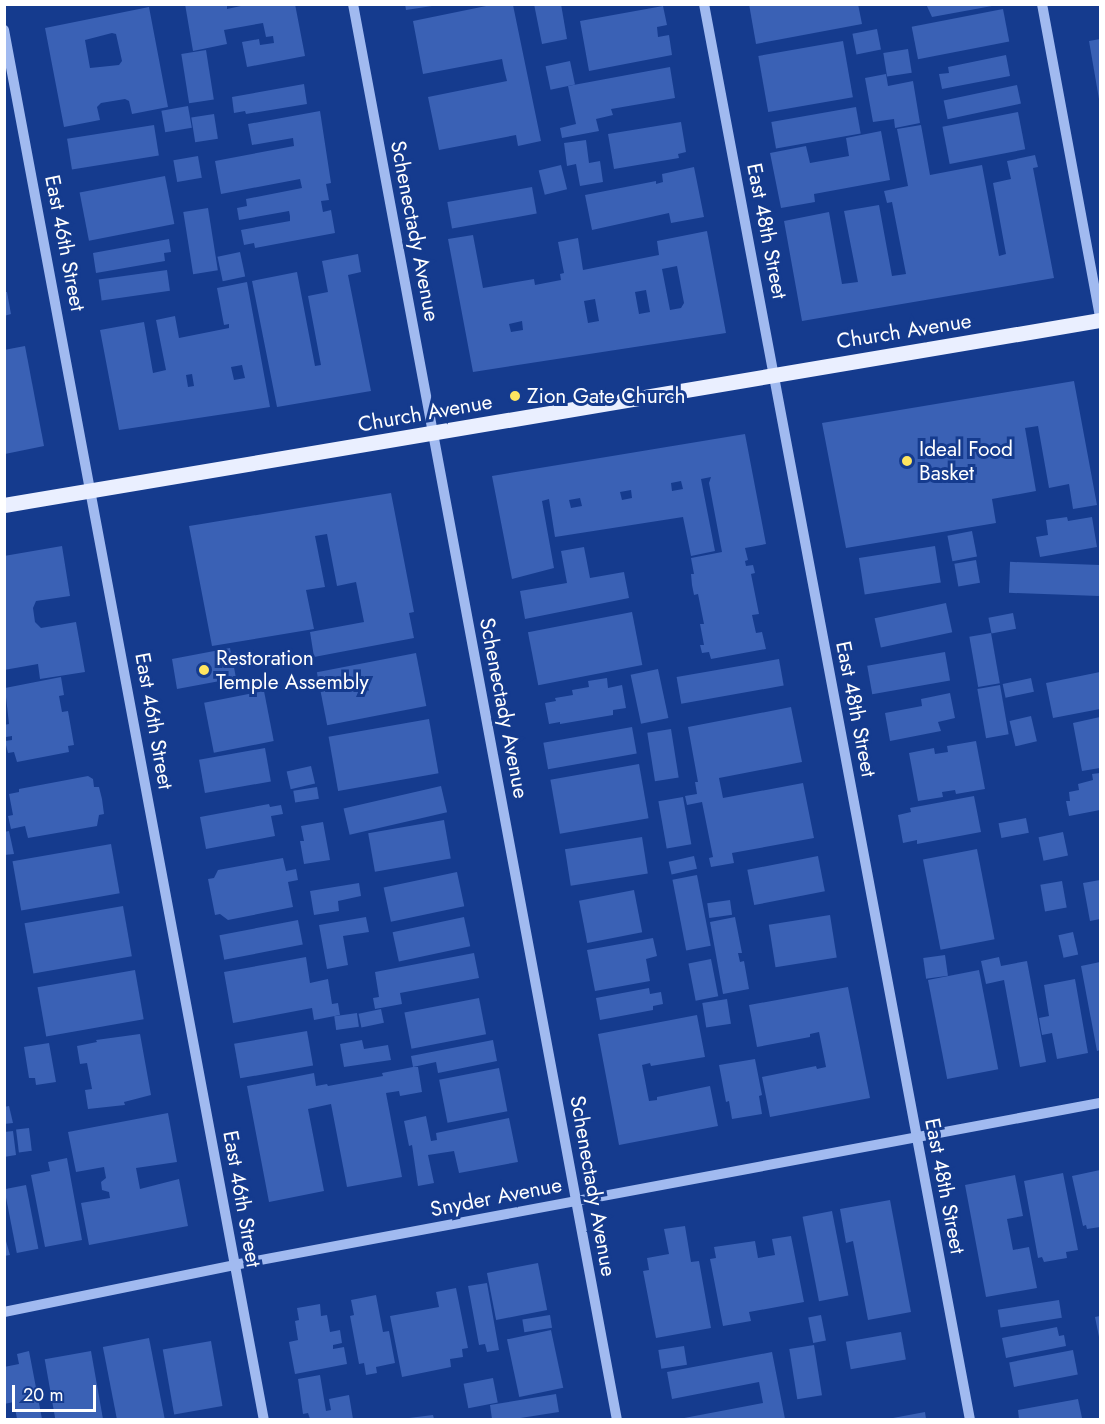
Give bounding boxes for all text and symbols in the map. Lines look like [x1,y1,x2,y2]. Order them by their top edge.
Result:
street label: Schenectady Avenue [385,139,445,323]
street label: East 48th Street [742,161,792,301]
street label: East 46th Street [39,173,91,313]
street label: Church Avenue [835,308,973,354]
place label: Zion Gate Church [527,383,686,409]
street label: Church Avenue [356,389,494,437]
marker: Zion Gate Church [508,389,522,403]
place label: Ideal Food Basket [919,436,1013,486]
marker: Ideal Food Basket [900,454,914,468]
street label: Schenectady Avenue [474,616,534,800]
street label: East 48th Street [831,639,881,779]
place label: Restoration Temple Assembly [216,645,369,695]
street label: East 46th Street [130,651,178,791]
marker: Restoration Temple Assembly [197,663,211,677]
street label: Schenectady Avenue [565,1094,621,1278]
street label: East 48th Street [920,1116,970,1256]
street label: East 46th Street [218,1129,266,1269]
street label: Snyder Avenue [428,1172,564,1222]
scale bar [15,1373,99,1411]
text: 20 m [23,1382,63,1408]

